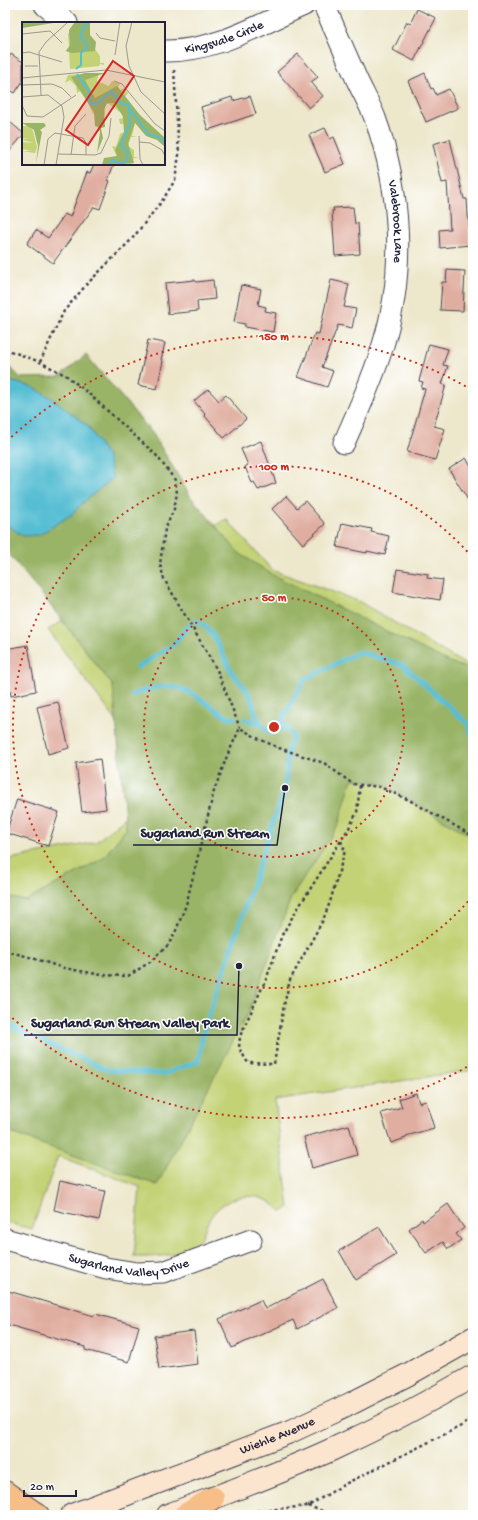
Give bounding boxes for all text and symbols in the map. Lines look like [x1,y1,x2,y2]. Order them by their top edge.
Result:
street label: Kingsvale Circle [184,17,266,57]
inset map [22,22,165,165]
street label: Valebrook Lane [384,178,405,263]
text: 150 m [258,331,289,345]
text: 100 m [258,461,289,475]
text: 50 m [262,592,287,606]
centre of rings [267,720,281,734]
callout: Sugarland Run Stream [133,819,277,845]
text: Sugarland Run Stream [141,826,269,843]
callout: Sugarland Run Stream Valley Park [24,1009,237,1035]
text: Sugarland Run Stream Valley Park [31,1016,231,1033]
street label: Sugarland Valley Drive [67,1250,191,1281]
street label: Wiehle Avenue [238,1414,317,1458]
scale bar [24,1472,76,1498]
text: 20 m [30,1481,55,1495]

